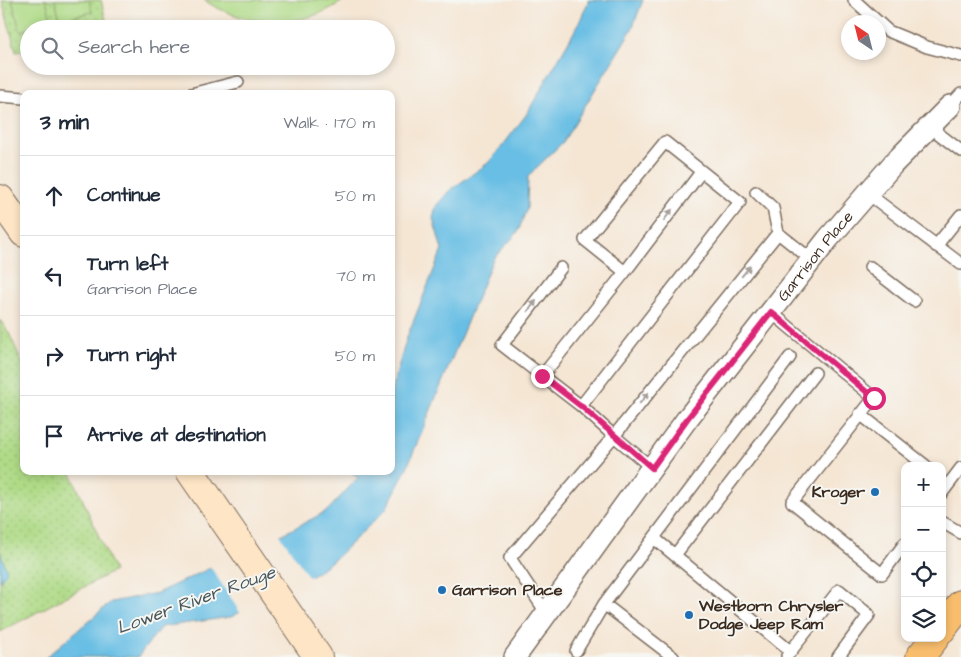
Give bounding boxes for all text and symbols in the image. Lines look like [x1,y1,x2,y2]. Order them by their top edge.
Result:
north arrow [841,15,886,60]
search box [20,20,395,75]
icon: search [38,34,66,62]
text: Search here [78,34,190,61]
text: 3 min [40,108,89,137]
text: Walk · 170 m [284,112,375,134]
icon: ahead [40,182,68,210]
text: Continue [87,182,161,209]
text: 50 m [335,185,375,207]
street label: Garrison Place [772,206,859,306]
one-way arrow [663,208,673,222]
text: Turn left [87,251,168,278]
icon: left [40,262,68,290]
text: 70 m [336,265,375,287]
one-way arrow [741,265,752,278]
text: Garrison Place [87,278,197,300]
one-way arrow [526,300,537,313]
icon: right [40,342,68,370]
text: Turn right [87,342,176,369]
text: 50 m [335,345,375,367]
route end [531,365,554,388]
route start [863,387,886,410]
one-way arrow [639,391,650,404]
icon: arrive [40,422,68,450]
text: Arrive at destination [87,422,266,449]
map controls [901,462,946,642]
button: + [901,462,946,507]
place label: Kroger [812,481,865,505]
marker: Kroger [869,486,881,498]
button: − [901,507,946,552]
button: locate [901,552,946,597]
water label: Lower River Rouge [113,559,280,641]
place label: Garrison Place [452,579,563,601]
marker: Garrison Place [436,584,448,596]
place label: Westborn Chrysler Dodge Jeep Ram [698,595,843,637]
button: layers [901,597,946,642]
marker: Westborn Chrysler Dodge Jeep Ram [683,609,695,621]

